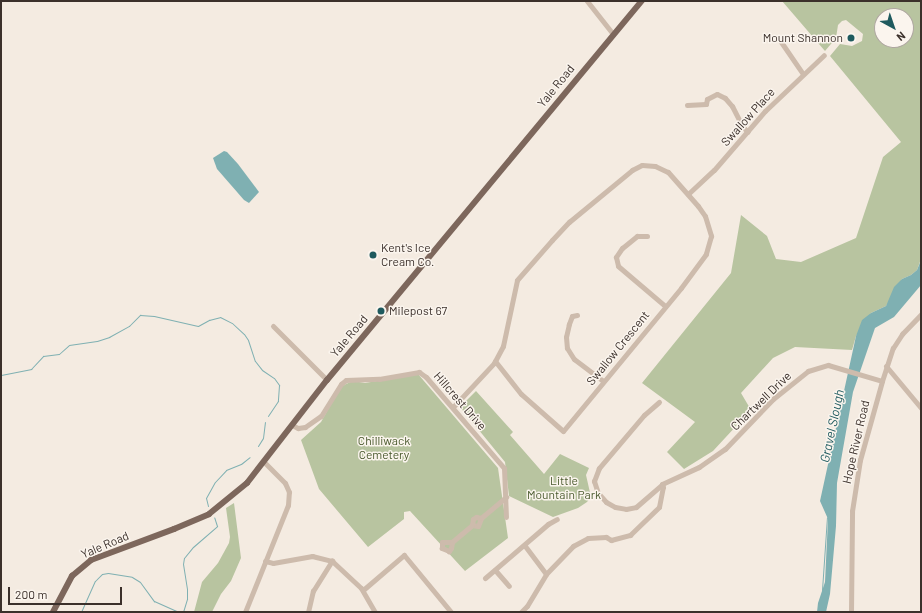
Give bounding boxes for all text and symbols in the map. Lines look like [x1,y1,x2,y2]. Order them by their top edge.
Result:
north arrow [874,8,914,48]
text: N [894,29,908,44]
place label: Mount Shannon [763,31,843,45]
marker: Mount Shannon [846,33,856,43]
street label: Yale Road [535,62,577,110]
street label: Swallow Place [718,85,778,149]
place label: Kent's Ice Cream Co. [381,241,434,269]
marker: Kent's Ice Cream Co. [368,250,378,260]
place label: Milepost 67 [389,304,447,318]
marker: Milepost 67 [376,306,386,316]
street label: Swallow Crescent [584,308,652,388]
street label: Yale Road [327,312,371,360]
street label: Hillcrest Drive [431,369,489,433]
street label: Chartwell Drive [728,369,794,433]
water label: Gravel Slough [817,388,847,464]
street label: Hope River Road [839,399,873,485]
park label: Chilliwack Cemetery [358,434,410,462]
park label: Little Mountain Park [527,474,601,502]
street label: Yale Road [79,529,131,561]
scale bar [10,579,124,605]
text: 200 m [15,587,47,601]

